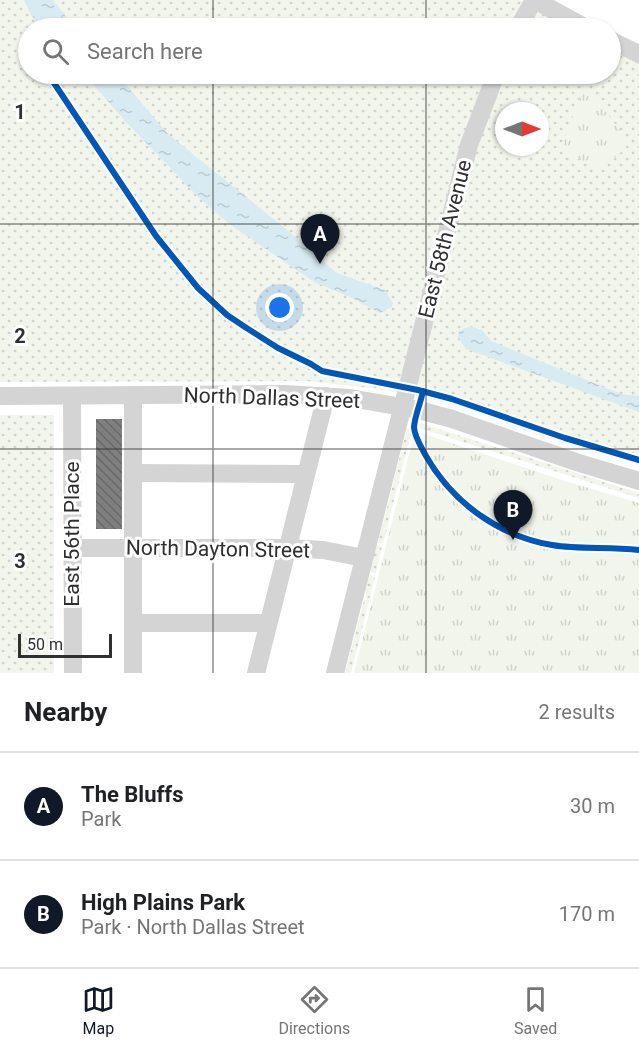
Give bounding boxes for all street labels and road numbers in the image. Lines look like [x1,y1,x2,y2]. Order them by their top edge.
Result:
street label: East 58th Avenue [414,157,476,321]
street label: North Dallas Street [183,383,361,413]
street label: East 56th Place [60,461,84,607]
street label: North Dayton Street [126,535,310,563]

